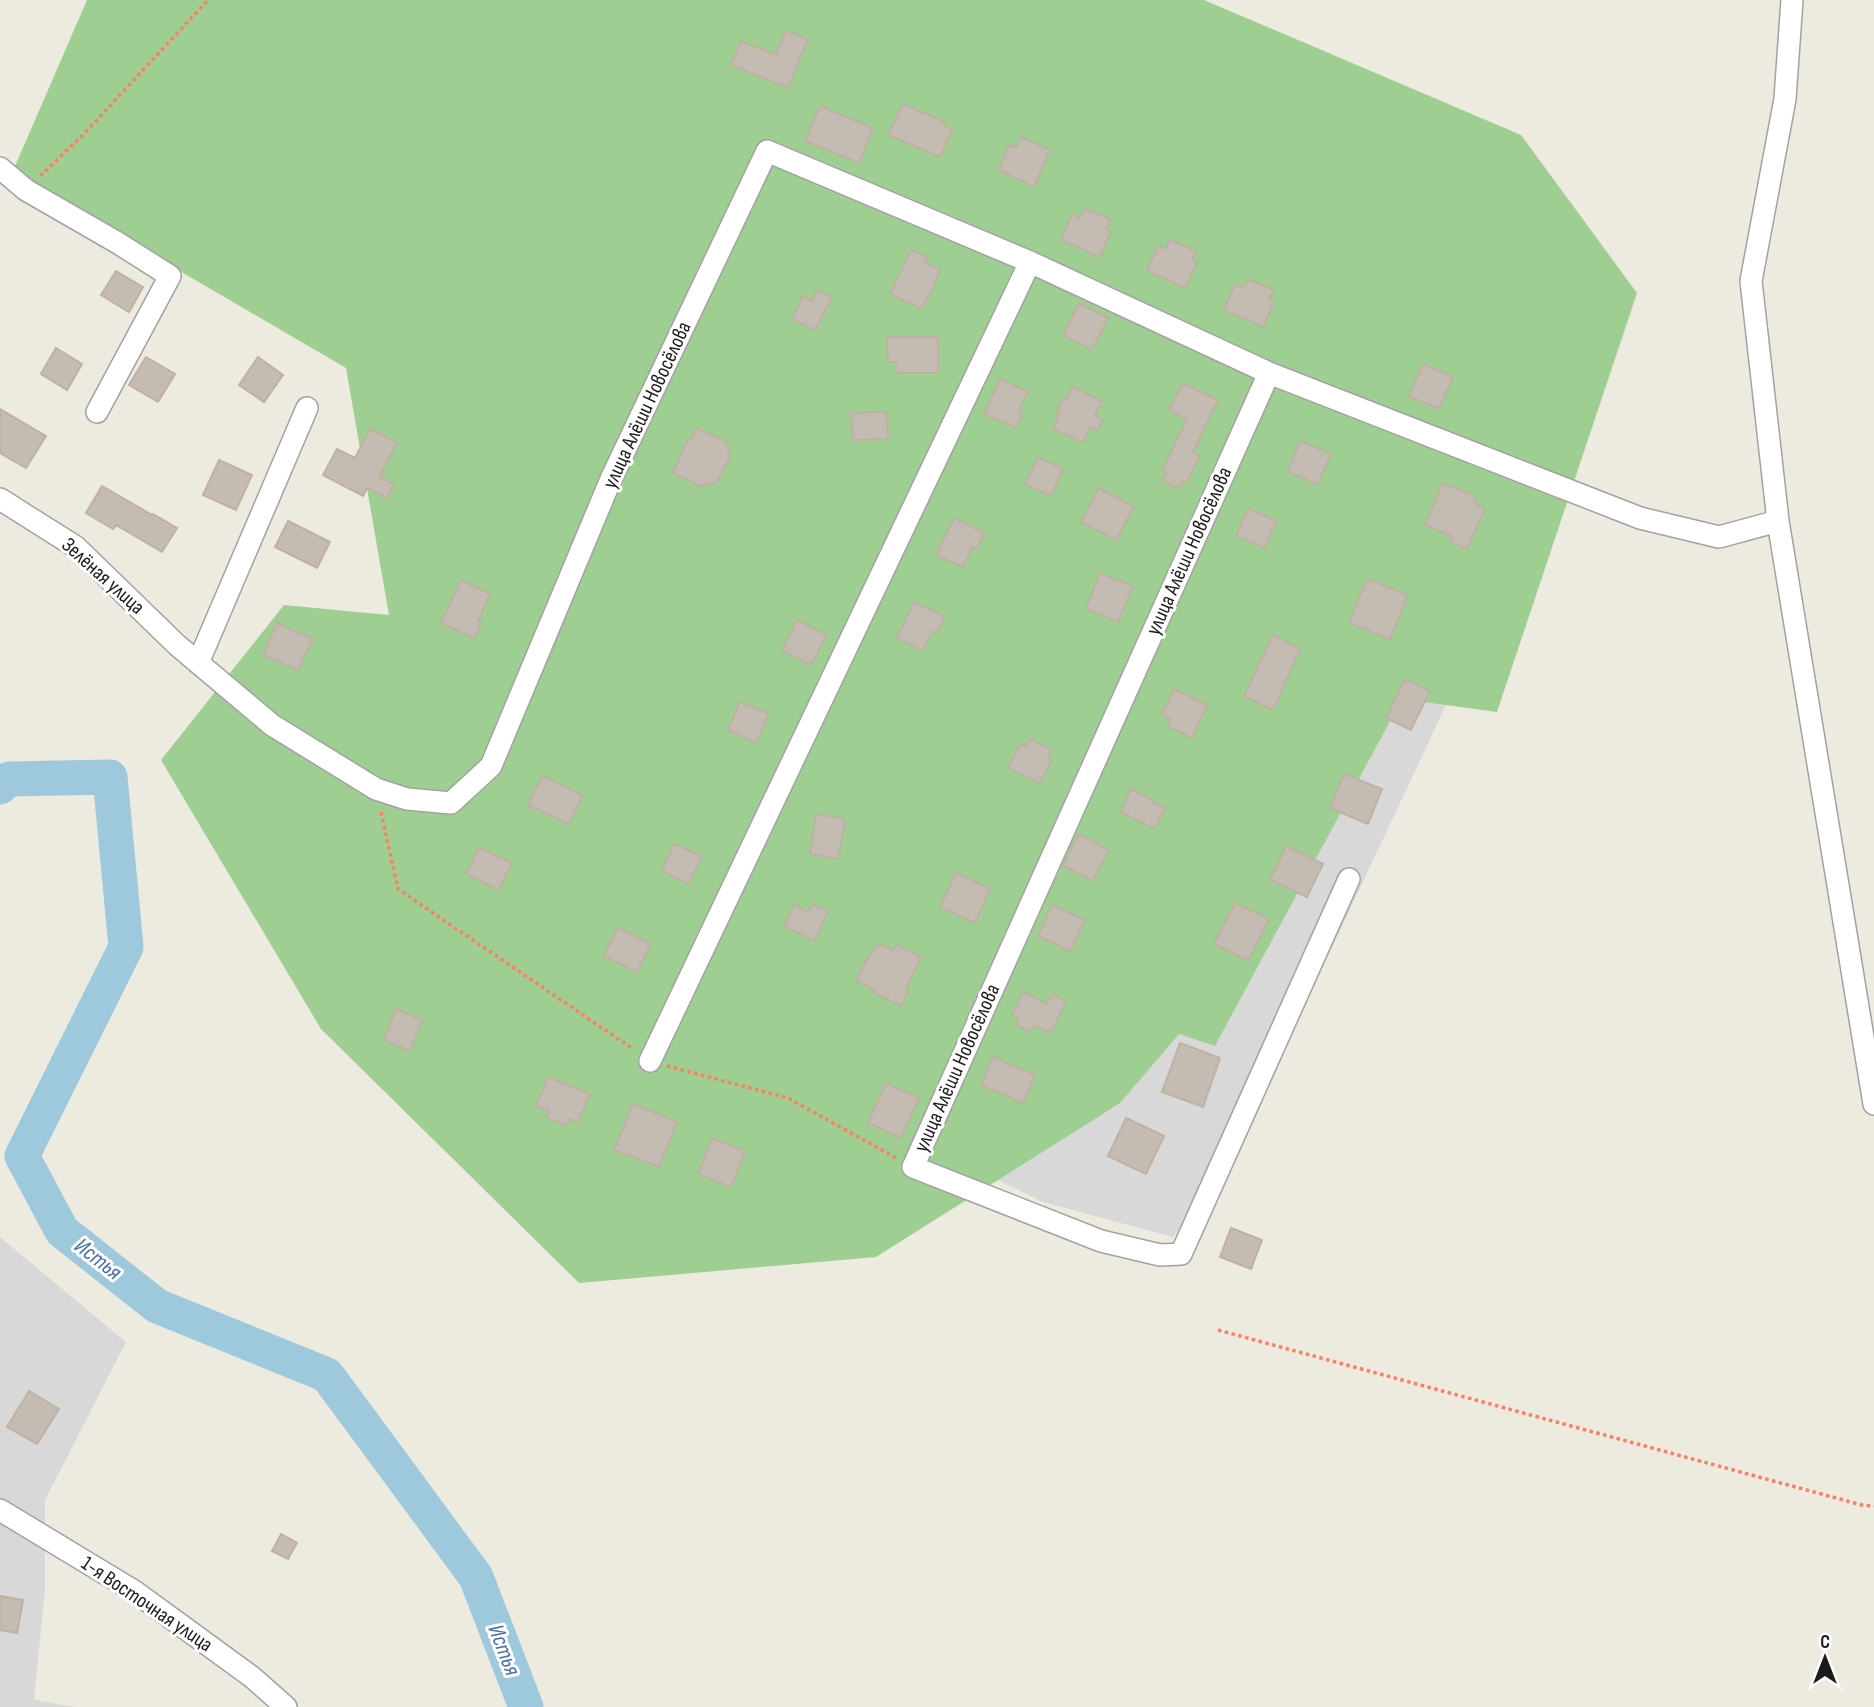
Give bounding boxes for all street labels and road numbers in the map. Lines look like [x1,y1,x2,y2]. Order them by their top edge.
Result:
street label: улица Алёши Новосёлова [597,318,697,492]
street label: улица Алёши Новосёлова [1141,463,1237,639]
street label: Зелёная улица [56,532,150,620]
street label: улица Алёши Новосёлова [909,980,1005,1156]
street label: 1-я Восточная улица [77,1551,217,1657]

